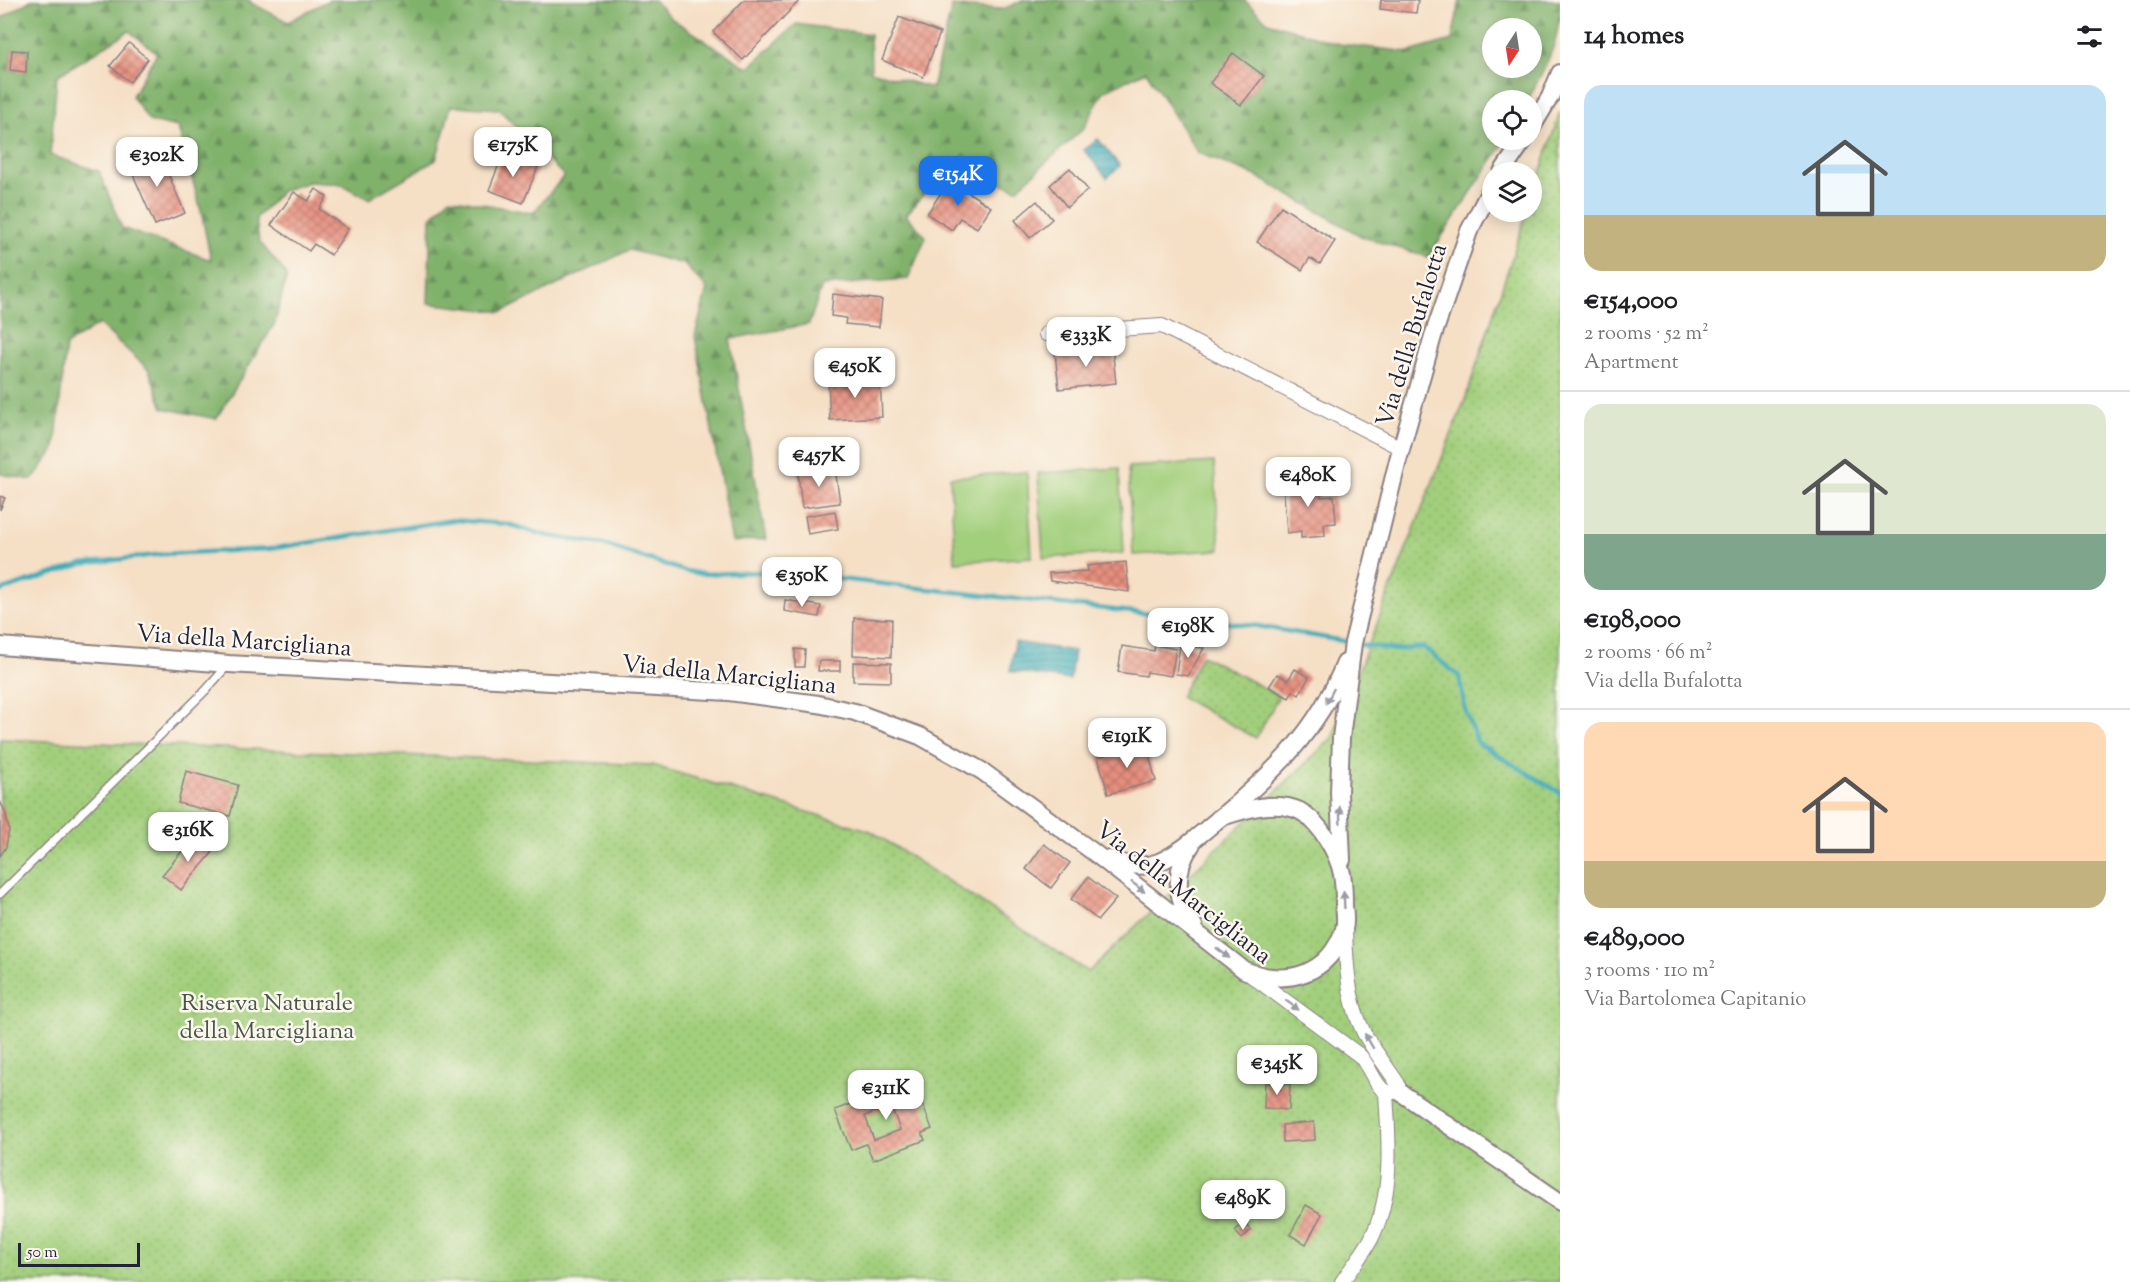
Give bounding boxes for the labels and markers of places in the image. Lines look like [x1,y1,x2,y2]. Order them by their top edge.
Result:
pin: €175K [471,127,555,178]
pin: €302K [115,137,199,188]
pin: €154K [916,156,1000,207]
pin: €333K [1044,317,1128,368]
pin: €450K [813,348,897,399]
pin: €457K [777,437,861,488]
pin: €480K [1266,457,1350,508]
pin: €350K [760,557,844,608]
pin: €198K [1146,608,1230,659]
pin: €191K [1085,718,1169,769]
pin: €316K [146,812,230,863]
pin: €345K [1235,1045,1319,1096]
pin: €311K [844,1070,928,1121]
pin: €489K [1201,1180,1285,1231]

